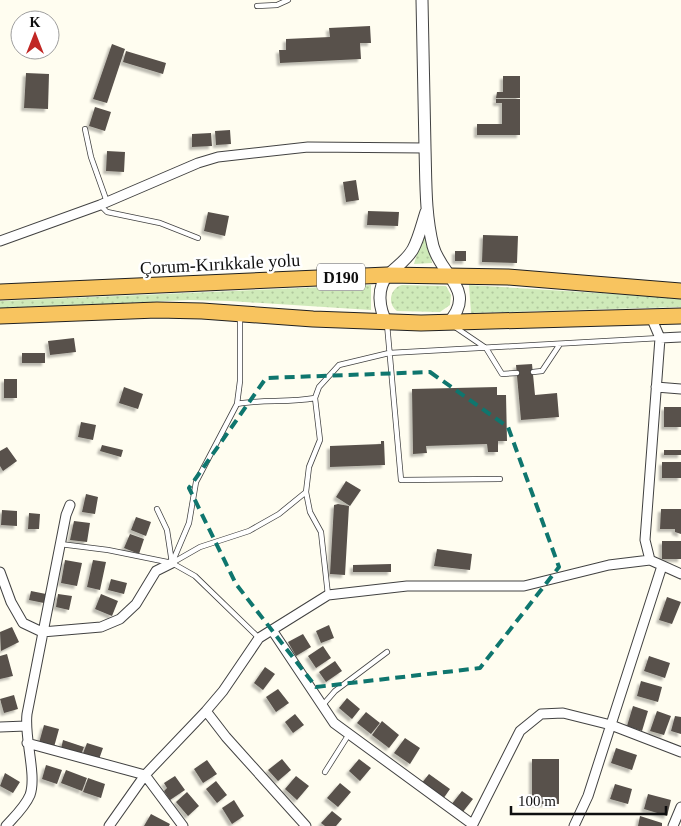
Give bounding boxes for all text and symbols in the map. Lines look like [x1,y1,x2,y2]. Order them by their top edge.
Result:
north arrow [10,10,60,60]
text: K [30,15,41,30]
street label: Çorum-Kırıkkale yolu [139,250,301,278]
road number: D190 [317,264,365,290]
scale bar [511,784,666,816]
text: 100 m [518,793,556,809]

